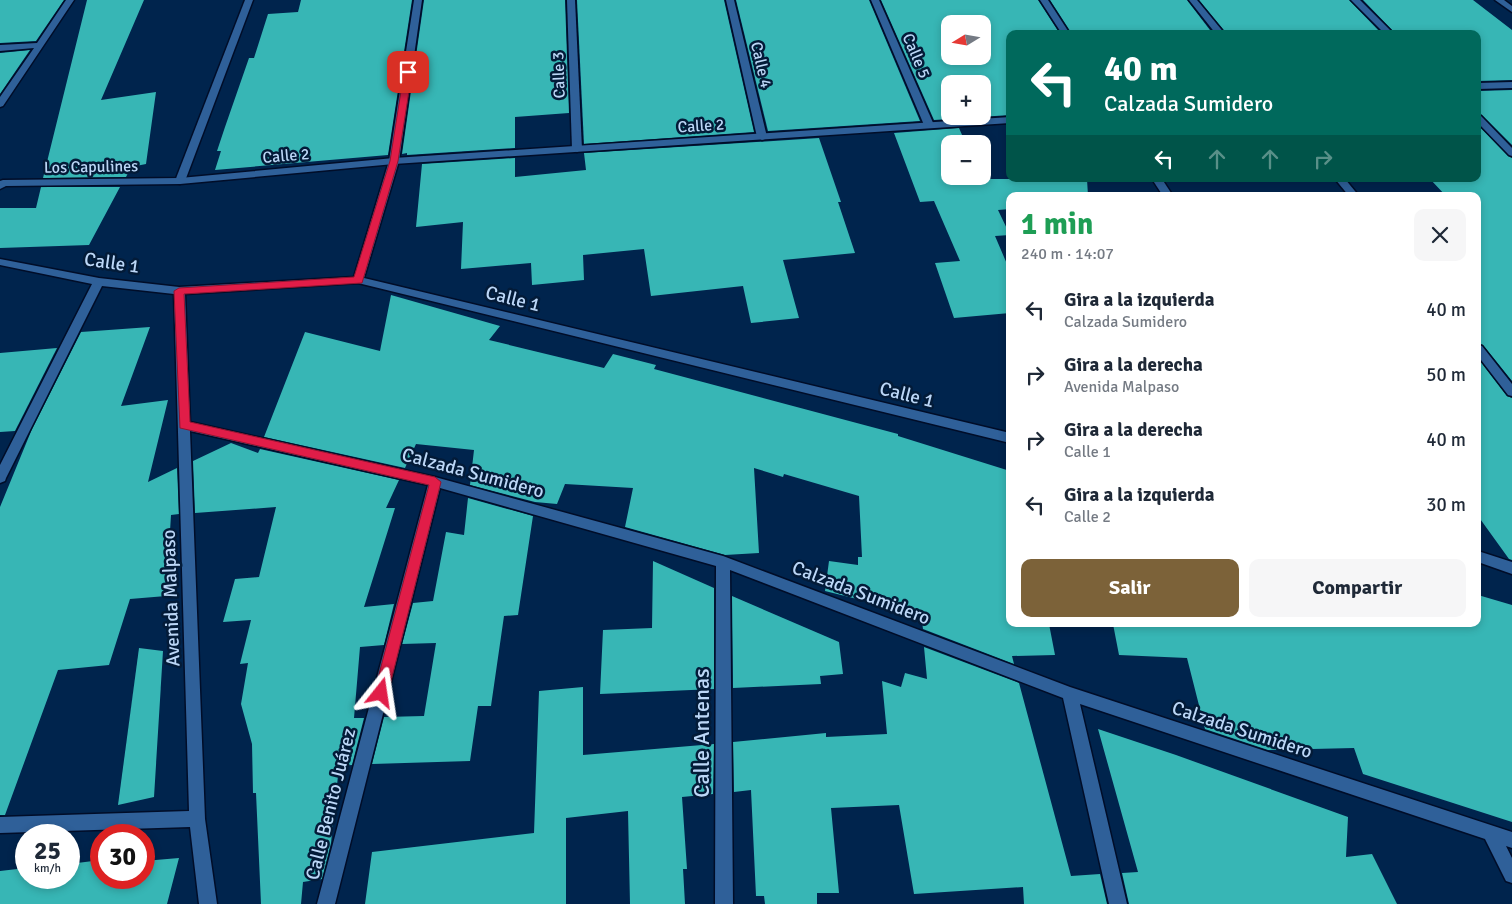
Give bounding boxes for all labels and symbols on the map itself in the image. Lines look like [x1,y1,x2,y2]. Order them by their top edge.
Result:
north arrow [941,15,991,65]
street label: Calle 5 [898,31,934,81]
street label: Calle 4 [746,40,776,90]
pin [387,51,429,93]
street label: Calle 3 [548,51,570,99]
street label: Calle 2 [677,114,725,138]
street label: Calle 2 [262,144,310,168]
street label: Los Capulines [44,156,138,178]
street label: Calle 1 [83,247,141,279]
street label: Calle 1 [483,281,543,317]
street label: Calle 1 [877,377,937,413]
street label: Calzada Sumidero [399,442,547,504]
street label: Avenida Malpaso [157,529,185,667]
street label: Calzada Sumidero [788,556,934,630]
position arrow [354,666,406,718]
street label: Calle Antenas [688,668,715,798]
street label: Calzada Sumidero [1169,696,1315,764]
street label: Calle Benito Juárez [301,726,361,882]
speed limit sign: 30 [90,824,155,889]

